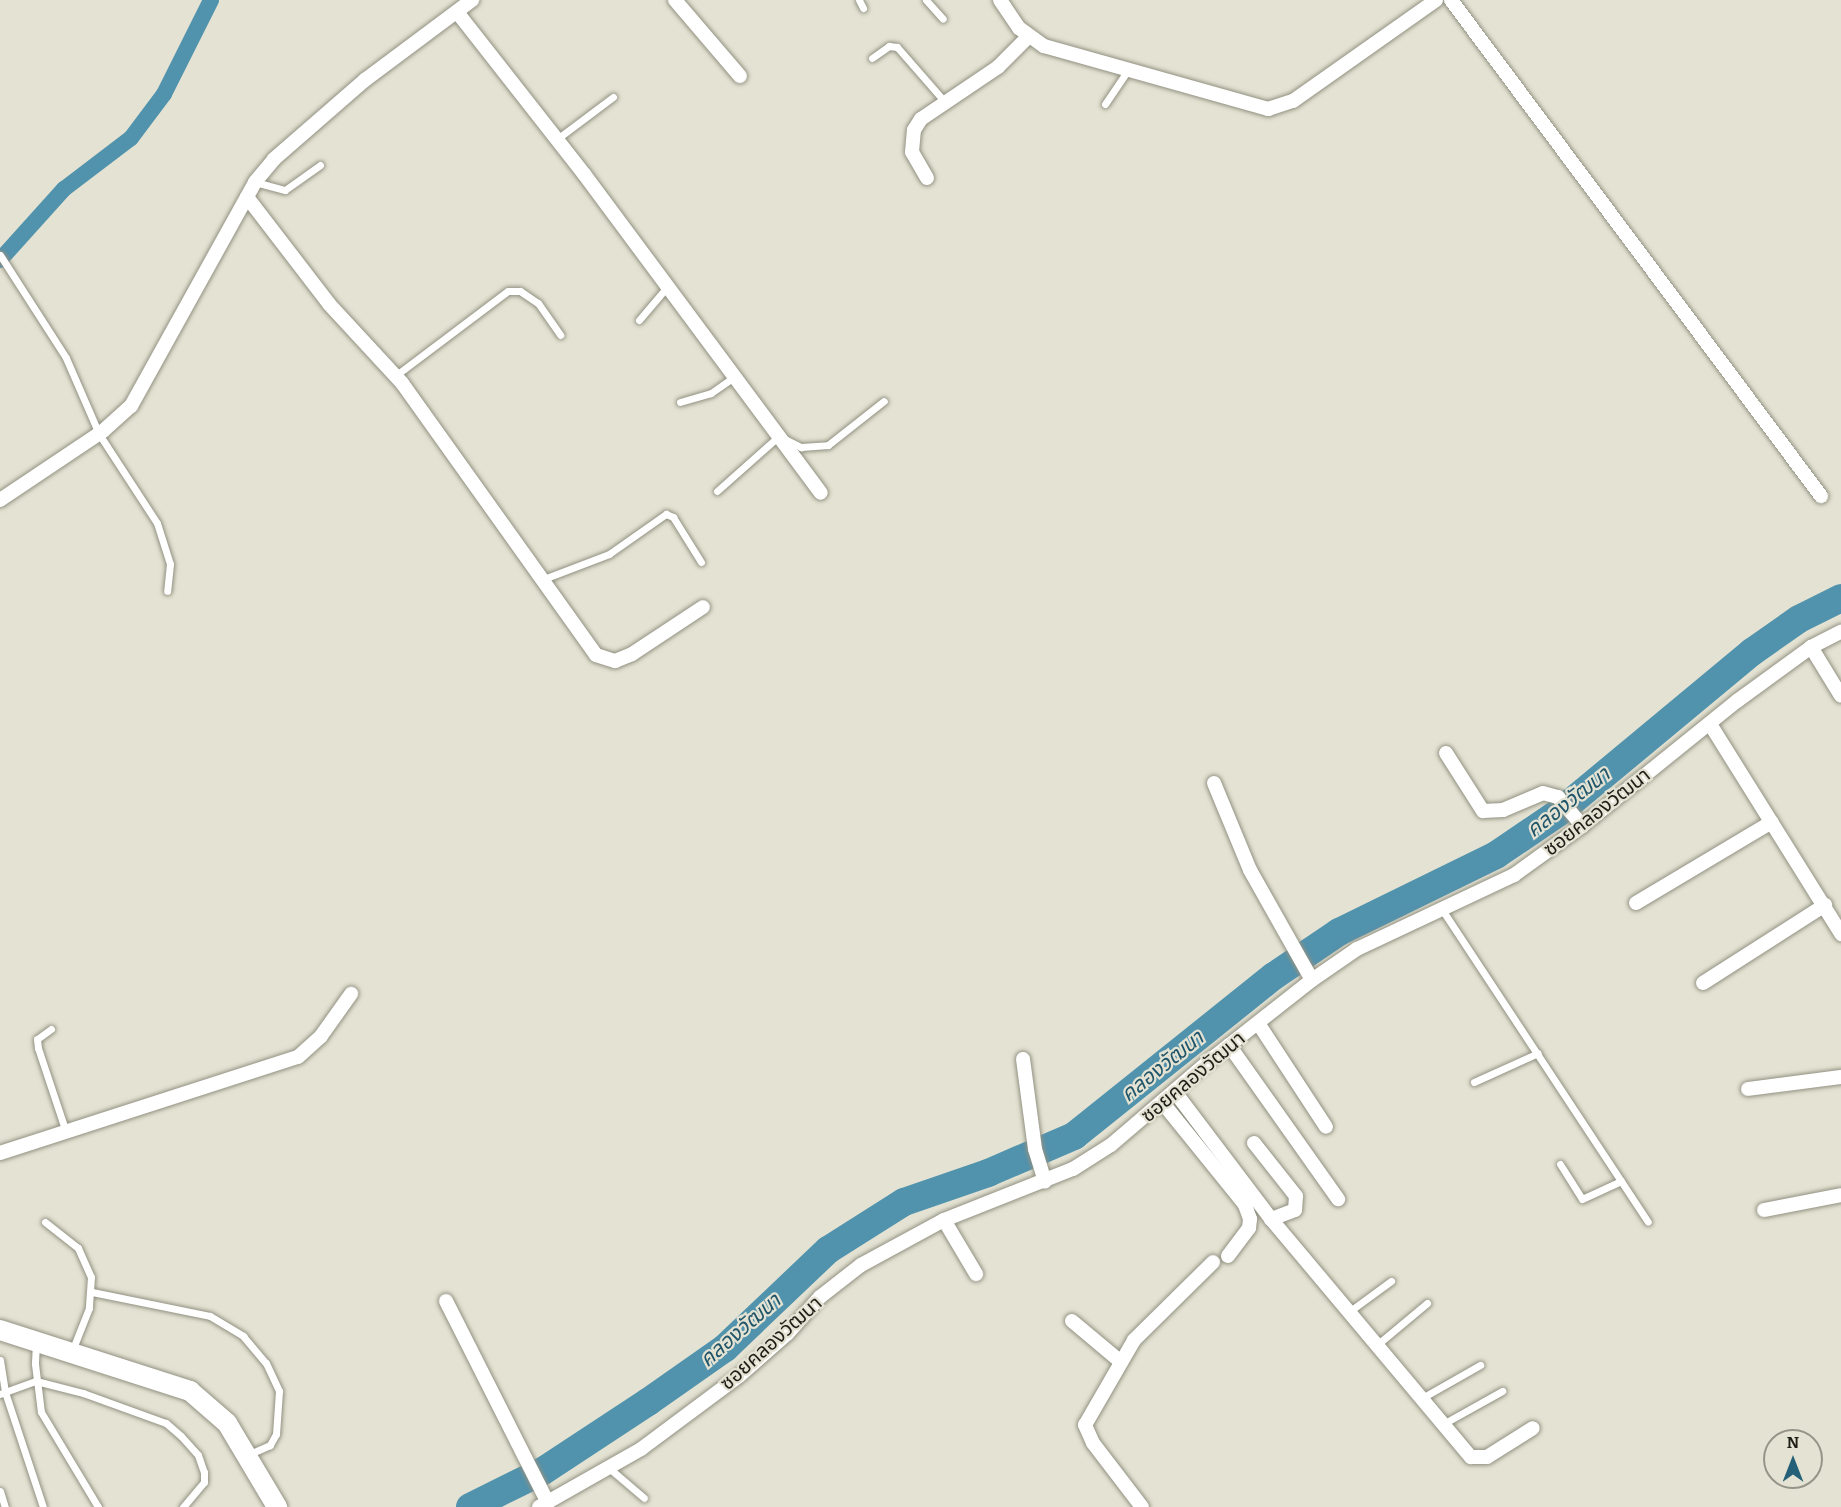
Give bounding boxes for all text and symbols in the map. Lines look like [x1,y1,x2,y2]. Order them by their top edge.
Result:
water label: คลองวัฒนา [1521,762,1615,842]
street label: ซอยคลองวัฒนา [1539,763,1655,861]
water label: คลองวัฒนา [1116,1025,1208,1107]
street label: ซอยคลองวัฒนา [1136,1026,1250,1128]
water label: คลองวัฒนา [694,1288,786,1372]
street label: ซอยคลองวัฒนา [715,1291,827,1395]
north arrow [1763,1429,1823,1489]
text: N [1787,1433,1799,1452]

